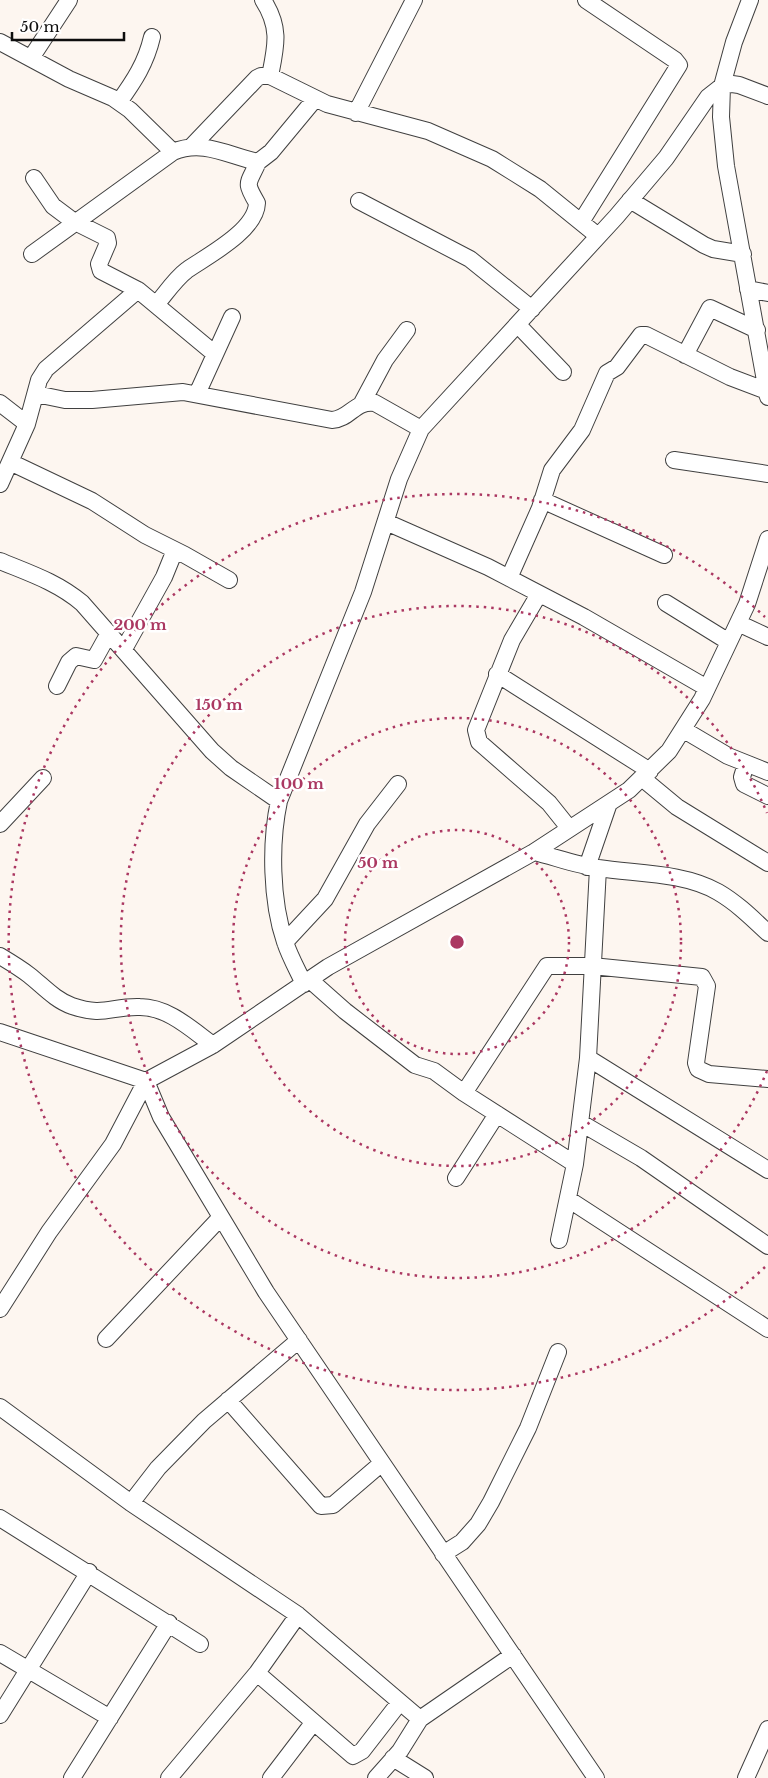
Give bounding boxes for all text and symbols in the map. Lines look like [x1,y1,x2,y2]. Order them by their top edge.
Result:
scale bar [12,10,125,42]
text: 50 m [20,17,60,36]
text: 200 m [114,615,167,634]
text: 150 m [195,695,243,714]
text: 100 m [274,774,324,793]
text: 50 m [358,853,399,872]
centre of rings [448,933,466,951]

